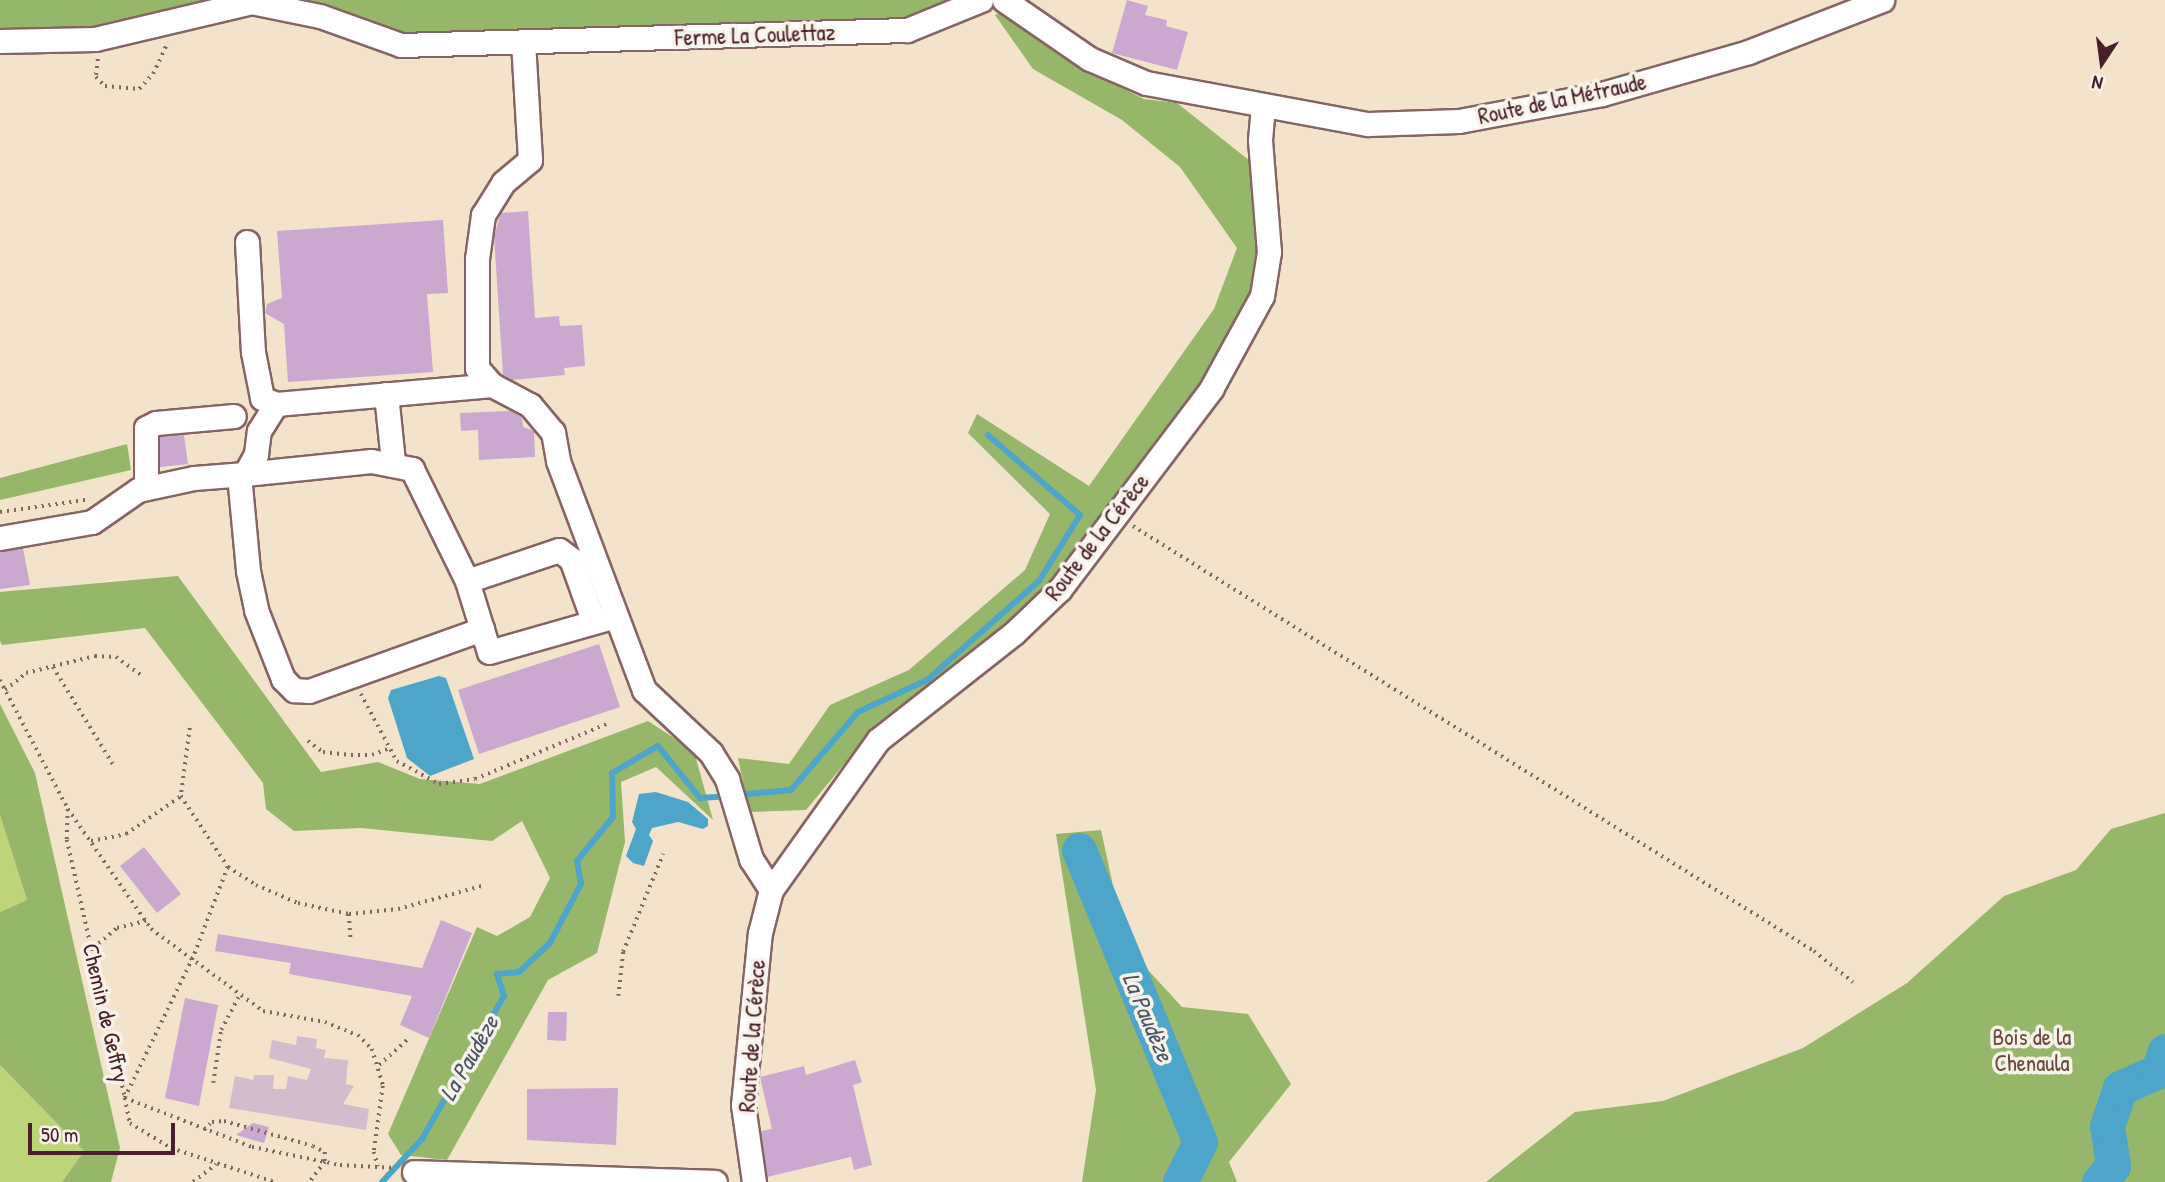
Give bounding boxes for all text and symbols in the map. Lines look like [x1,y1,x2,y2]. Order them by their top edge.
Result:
street label: Ferme La Coulettaz [674,18,836,52]
north arrow [2067,28,2137,98]
street label: Route de la Métraude [1475,68,1649,130]
text: N [2089,70,2105,97]
street label: Route de la Cérèce [1039,468,1155,606]
street label: Chemin de Geffry [77,941,135,1085]
street label: Route de la Cérèce [733,959,771,1113]
water label: La Paudèze [1117,969,1179,1065]
water label: La Paudèze [433,1010,505,1106]
park label: Bois de la Chenaula [1993,1023,2071,1077]
scale bar [32,1108,178,1152]
text: 50 m [41,1120,78,1149]

